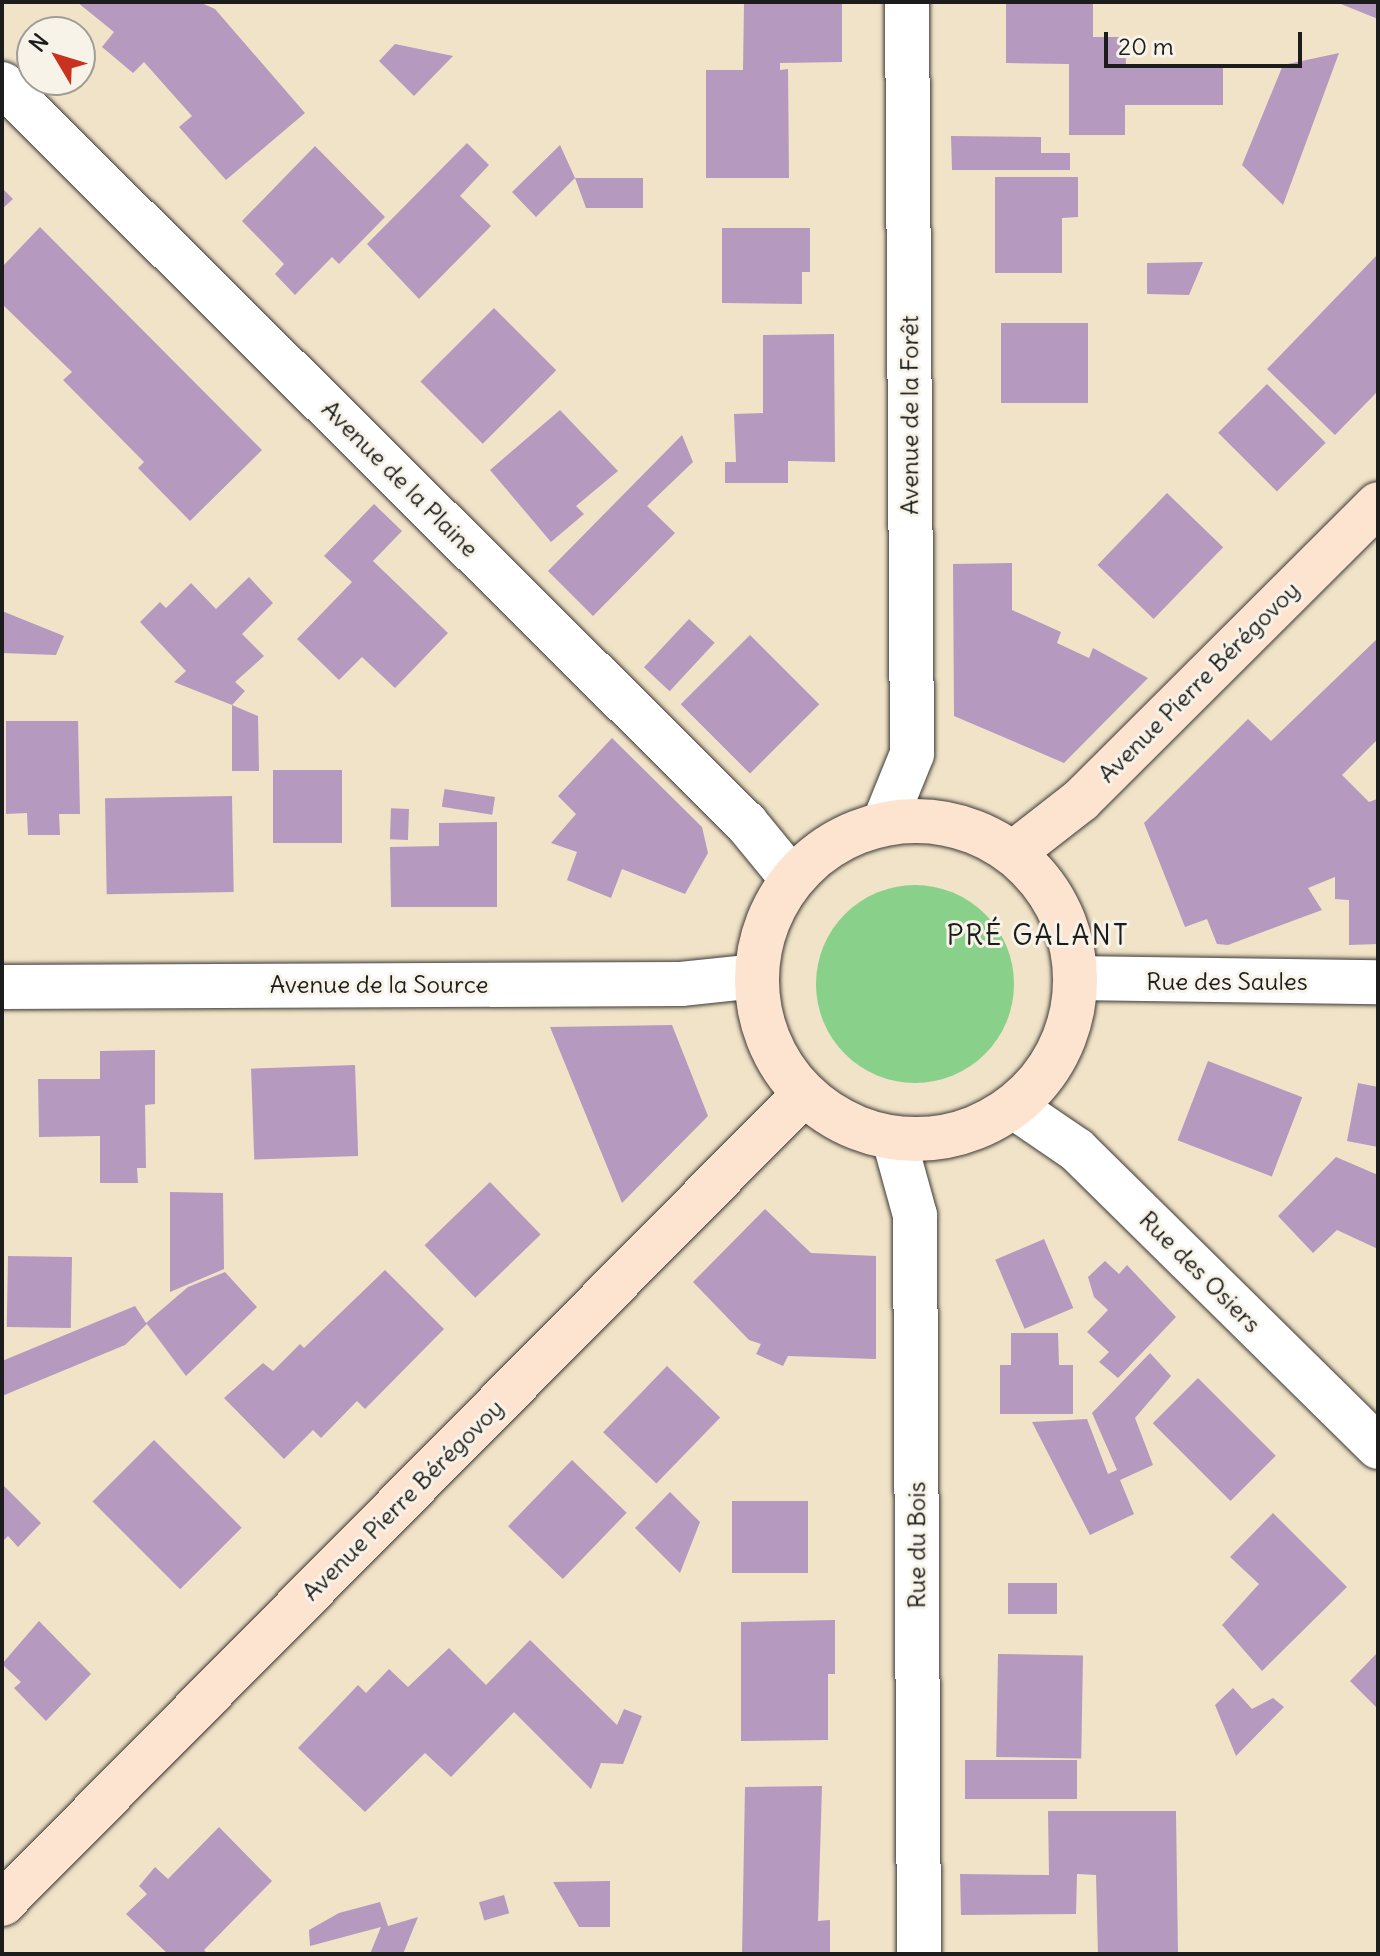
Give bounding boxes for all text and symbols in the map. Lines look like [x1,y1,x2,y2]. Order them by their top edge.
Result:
north arrow [16,16,96,96]
scale bar [1108,16,1306,66]
text: N [23,28,54,57]
text: 20 m [1118,31,1174,61]
street label: Avenue de la Forêt [896,315,924,515]
street label: Avenue de la Plaine [316,395,484,563]
street label: Avenue Pierre Bérégovoy [1092,575,1306,789]
district label: PRÉ GALANT [946,918,1130,952]
street label: Rue des Saules [1146,968,1308,996]
street label: Avenue de la Source [270,971,488,999]
street label: Rue des Osiers [1133,1205,1267,1339]
street label: Avenue Pierre Bérégovoy [296,1393,510,1607]
street label: Rue du Bois [903,1481,931,1609]

